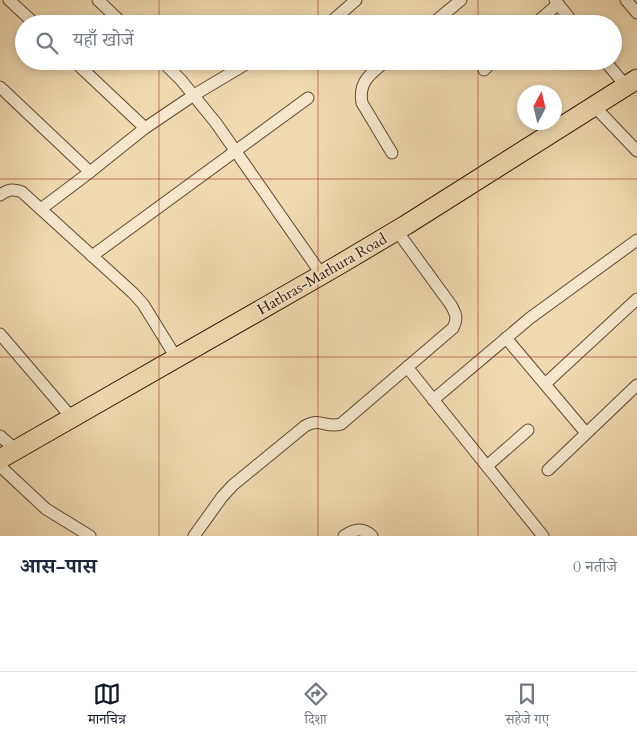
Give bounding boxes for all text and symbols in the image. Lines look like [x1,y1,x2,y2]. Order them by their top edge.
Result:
search box [15,15,622,70]
text: यहाँ खोजें [73,27,134,53]
icon: search [33,29,61,57]
north arrow [517,85,562,130]
street label: Hathras-Mathura Road [254,229,390,319]
text: आस-पास [20,552,97,581]
text: 0 नतीजे [573,556,617,578]
tab: मानचित्र [88,680,126,733]
tab: दिशा [302,680,330,733]
tab: सहेजे गए [506,680,549,733]

